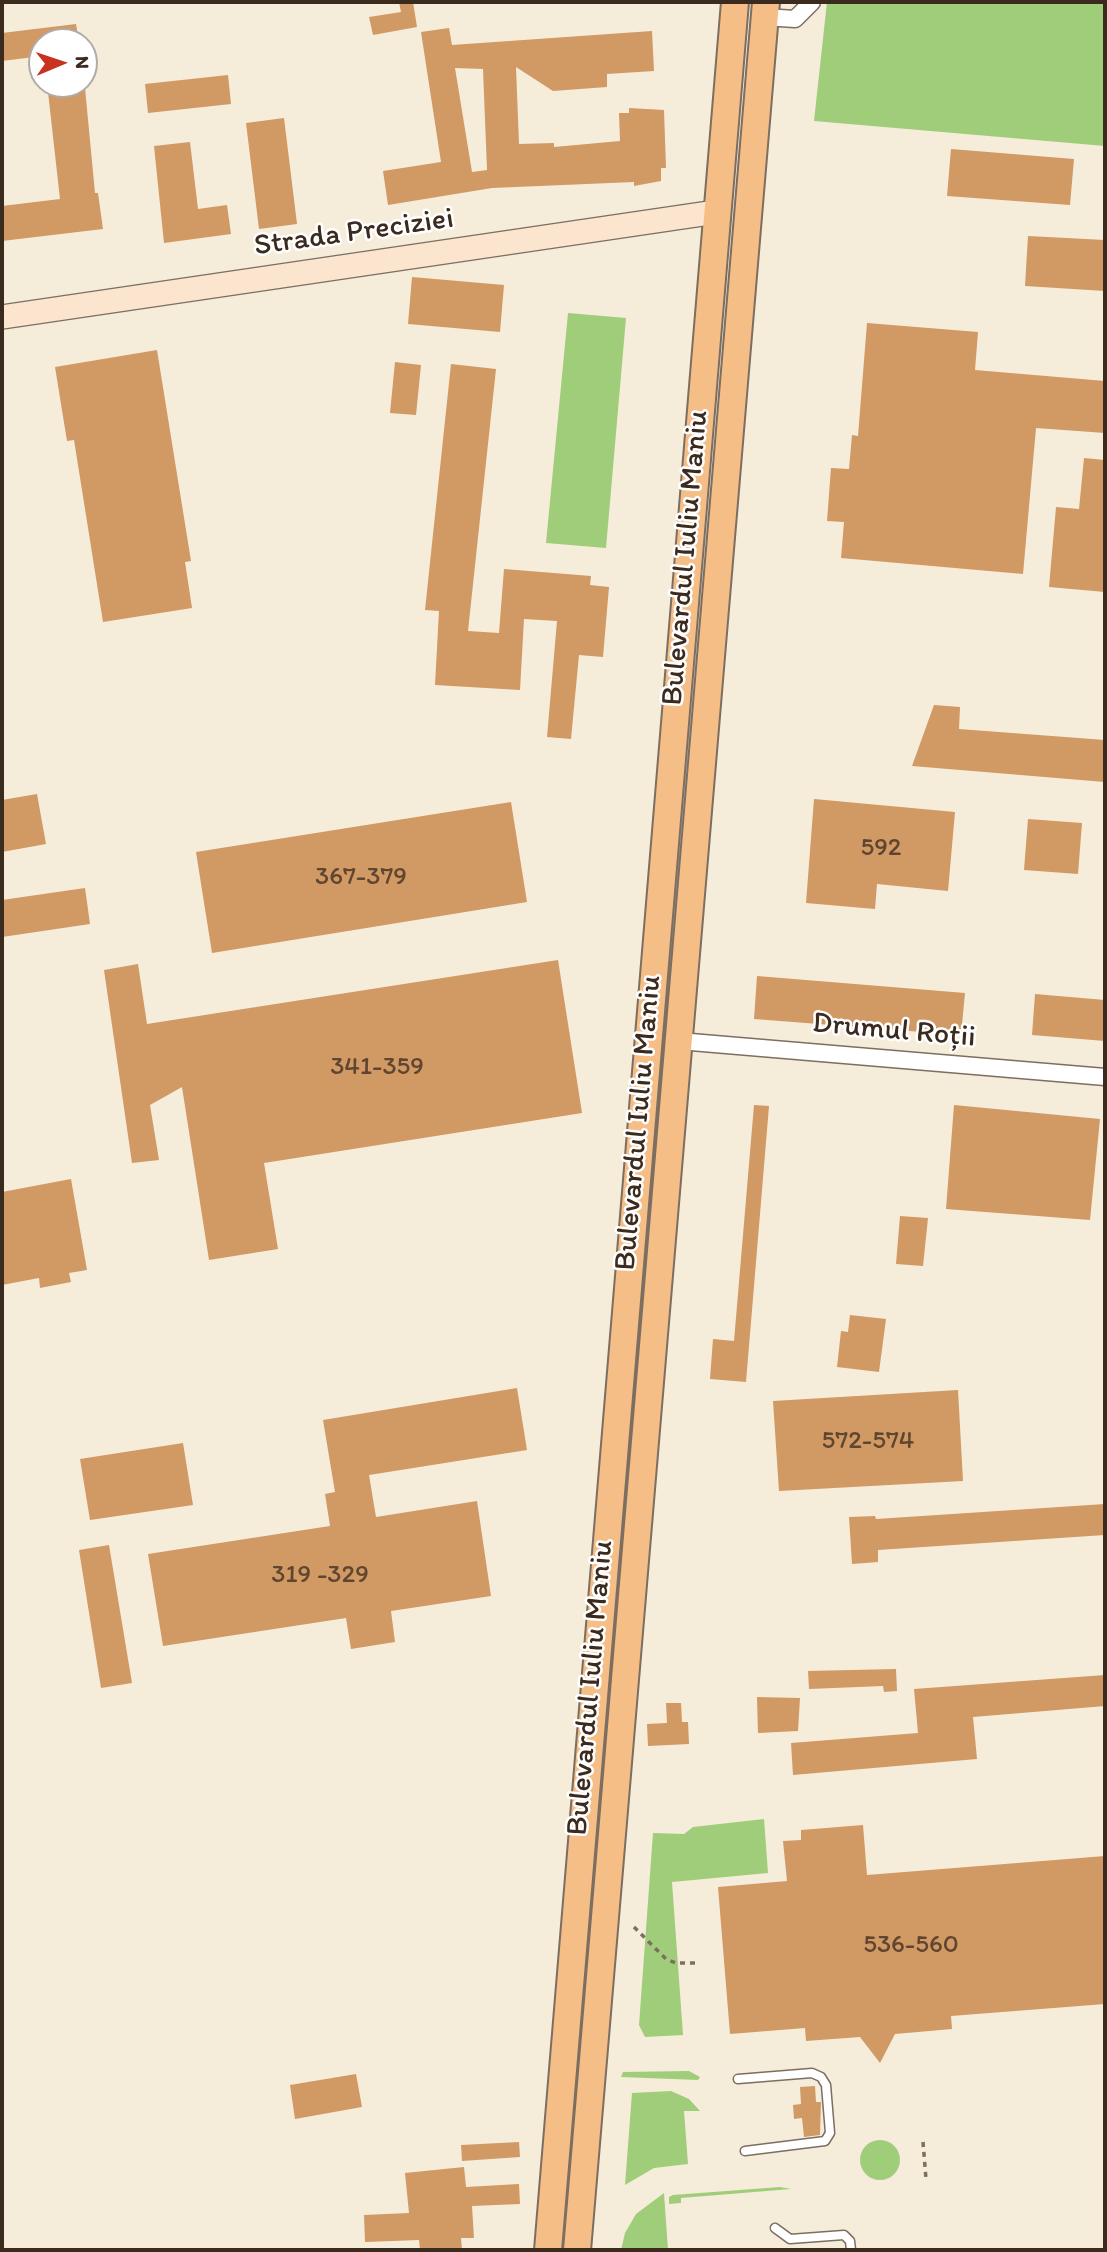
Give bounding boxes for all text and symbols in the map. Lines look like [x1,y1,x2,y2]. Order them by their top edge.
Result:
north arrow [28,28,98,98]
text: N [71,56,94,69]
street label: Strada Preciziei [252,201,456,265]
street label: Bulevardul Iuliu Maniu [655,409,717,707]
house number: 592 [861,832,901,864]
house number: 367-379 [315,861,407,893]
street label: Bulevardul Iuliu Maniu [608,974,670,1272]
street label: Drumul Roții [811,1006,977,1056]
house number: 341-359 [330,1051,424,1083]
house number: 572-574 [822,1425,914,1457]
street label: Bulevardul Iuliu Maniu [560,1539,622,1837]
house number: 319 -329 [271,1559,369,1591]
house number: 536-560 [863,1929,959,1961]

